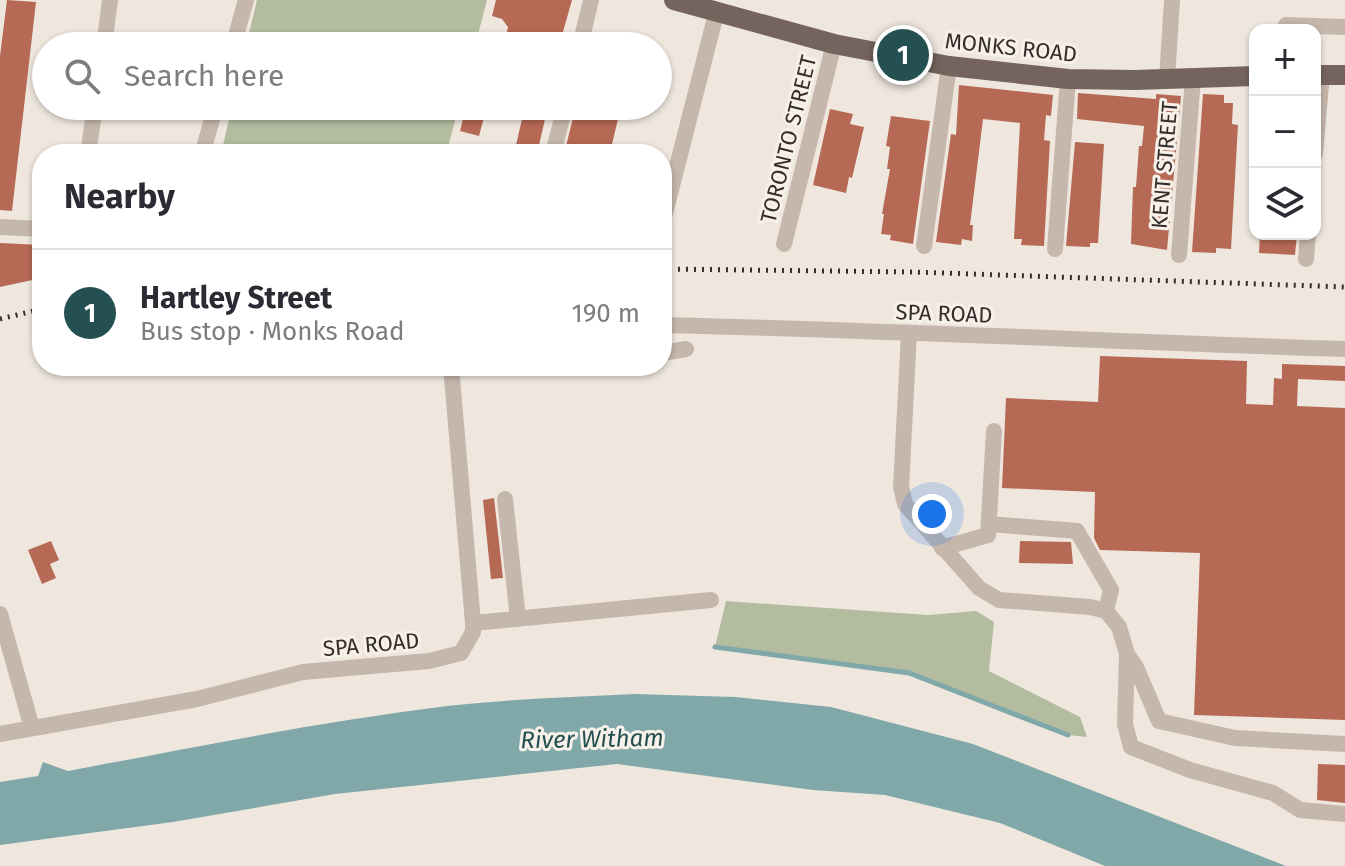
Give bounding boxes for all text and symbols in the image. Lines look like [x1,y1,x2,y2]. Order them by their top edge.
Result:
map controls [1249,24,1321,240]
button: + [1249,24,1321,96]
pin: 1 [877,25,929,85]
street label: MONKS ROAD [944,27,1078,68]
search box [32,32,672,120]
street label: TORONTO STREET [755,52,823,226]
icon: search [60,54,104,98]
text: Search here [124,58,284,94]
button: − [1249,96,1321,168]
street label: KENT STREET [1145,99,1184,230]
button: layers [1249,168,1321,240]
text: Nearby [64,176,175,217]
text: Hartley Street [140,280,332,316]
text: 1 [84,298,96,329]
text: 190 m [571,298,640,329]
street label: SPA ROAD [895,298,993,329]
text: Bus stop · Monks Road [140,316,405,347]
your location [912,494,952,534]
street label: SPA ROAD [322,627,420,662]
water label: River Witham [520,724,664,754]

